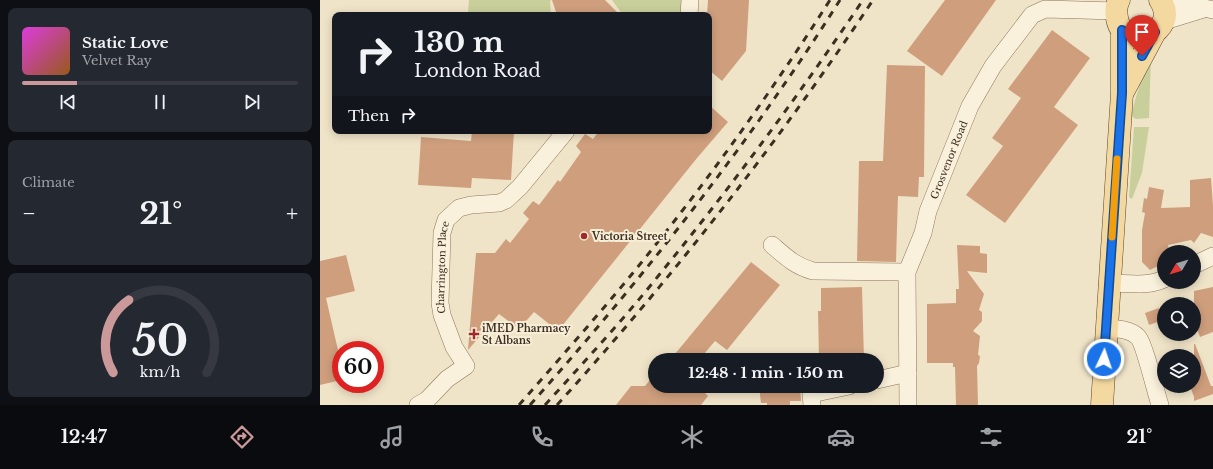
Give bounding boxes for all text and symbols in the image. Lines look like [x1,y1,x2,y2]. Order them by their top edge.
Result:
pin [1125,15,1159,56]
icon: arrive [1131,21,1153,43]
text: 130 m [414,25,504,60]
icon: right [348,28,400,80]
text: Static Love [82,33,168,52]
text: Velvet Ray [82,52,152,69]
text: London Road [414,60,541,82]
icon: previous [57,91,79,113]
icon: pause [149,91,171,113]
icon: next [241,91,263,113]
icon: right [397,104,419,126]
text: Then [348,106,389,125]
street label: Grosvenor Road [927,118,970,201]
text: Climate [22,174,75,191]
text: 21° [140,195,182,232]
text: − [22,200,36,227]
text: + [286,200,298,227]
street label: Charrington Place [433,219,452,315]
place label: Victoria Street [591,230,668,243]
marker: Victoria Street [579,231,589,241]
north arrow [1157,245,1201,289]
map controls [1157,245,1201,393]
button: search [1157,297,1201,341]
text: 50 [132,316,188,367]
place label: iMED Pharmacy St Albans [482,322,571,347]
marker: iMED Pharmacy St Albans [469,329,479,339]
position arrow [1083,338,1125,380]
speed limit sign: 60 [332,341,384,393]
button: layers [1157,349,1201,393]
text: km/h [140,362,180,380]
text: 12:48 · 1 min · 150 m [688,363,844,382]
icon: directions [228,423,256,451]
icon: music [378,423,406,451]
icon: phone [528,423,556,451]
icon: climate [678,423,706,451]
icon: car [827,423,855,451]
icon: filters [977,423,1005,451]
text: 12:47 [61,426,107,448]
text: 21° [1127,426,1152,448]

